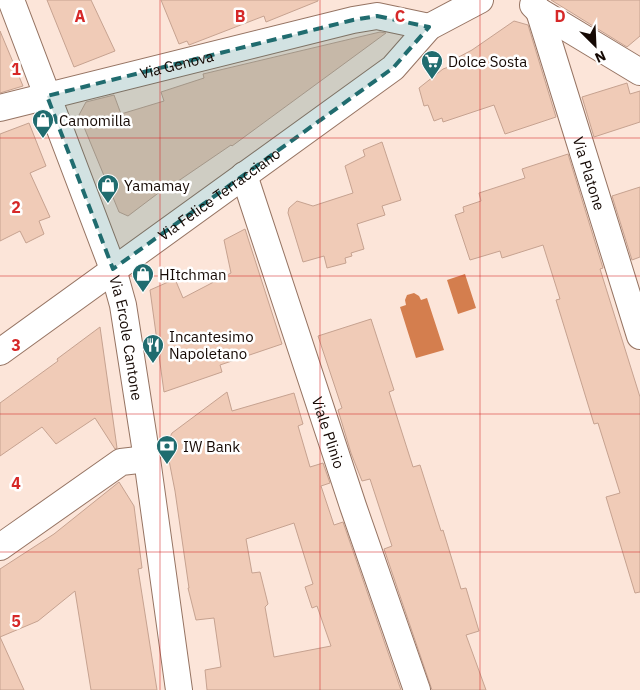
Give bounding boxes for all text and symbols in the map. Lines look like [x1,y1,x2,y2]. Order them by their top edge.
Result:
text: A [75,6,86,26]
text: B [235,6,246,26]
text: C [395,6,405,26]
text: D [554,6,566,26]
north arrow [570,20,620,70]
street label: Via Genova [138,46,215,82]
text: N [592,47,609,67]
supermarket icon: Dolce Sosta [420,49,444,80]
place label: Dolce Sosta [448,52,527,71]
text: 1 [11,59,21,79]
shop icon: Camomilla [31,108,55,139]
place label: Camomilla [59,111,131,130]
street label: Via Platone [569,134,610,212]
street label: Via Felice Terracciano [154,143,284,244]
shop icon: Yamamay [96,173,120,204]
place label: Yamamay [124,176,190,195]
text: 2 [11,197,21,217]
shop icon: HItchman [131,262,155,293]
place label: HItchman [159,265,227,284]
street label: Via Ercole Cantone [106,273,147,402]
place label: Incantesimo Napoletano [169,327,254,363]
restaurant icon: Incantesimo Napoletano [141,333,165,364]
text: 3 [11,335,21,355]
street label: Viale Plinio [308,394,349,471]
bank icon: IW Bank [155,434,179,465]
place label: IW Bank [183,437,240,456]
text: 4 [11,473,21,493]
text: 5 [11,611,21,631]

